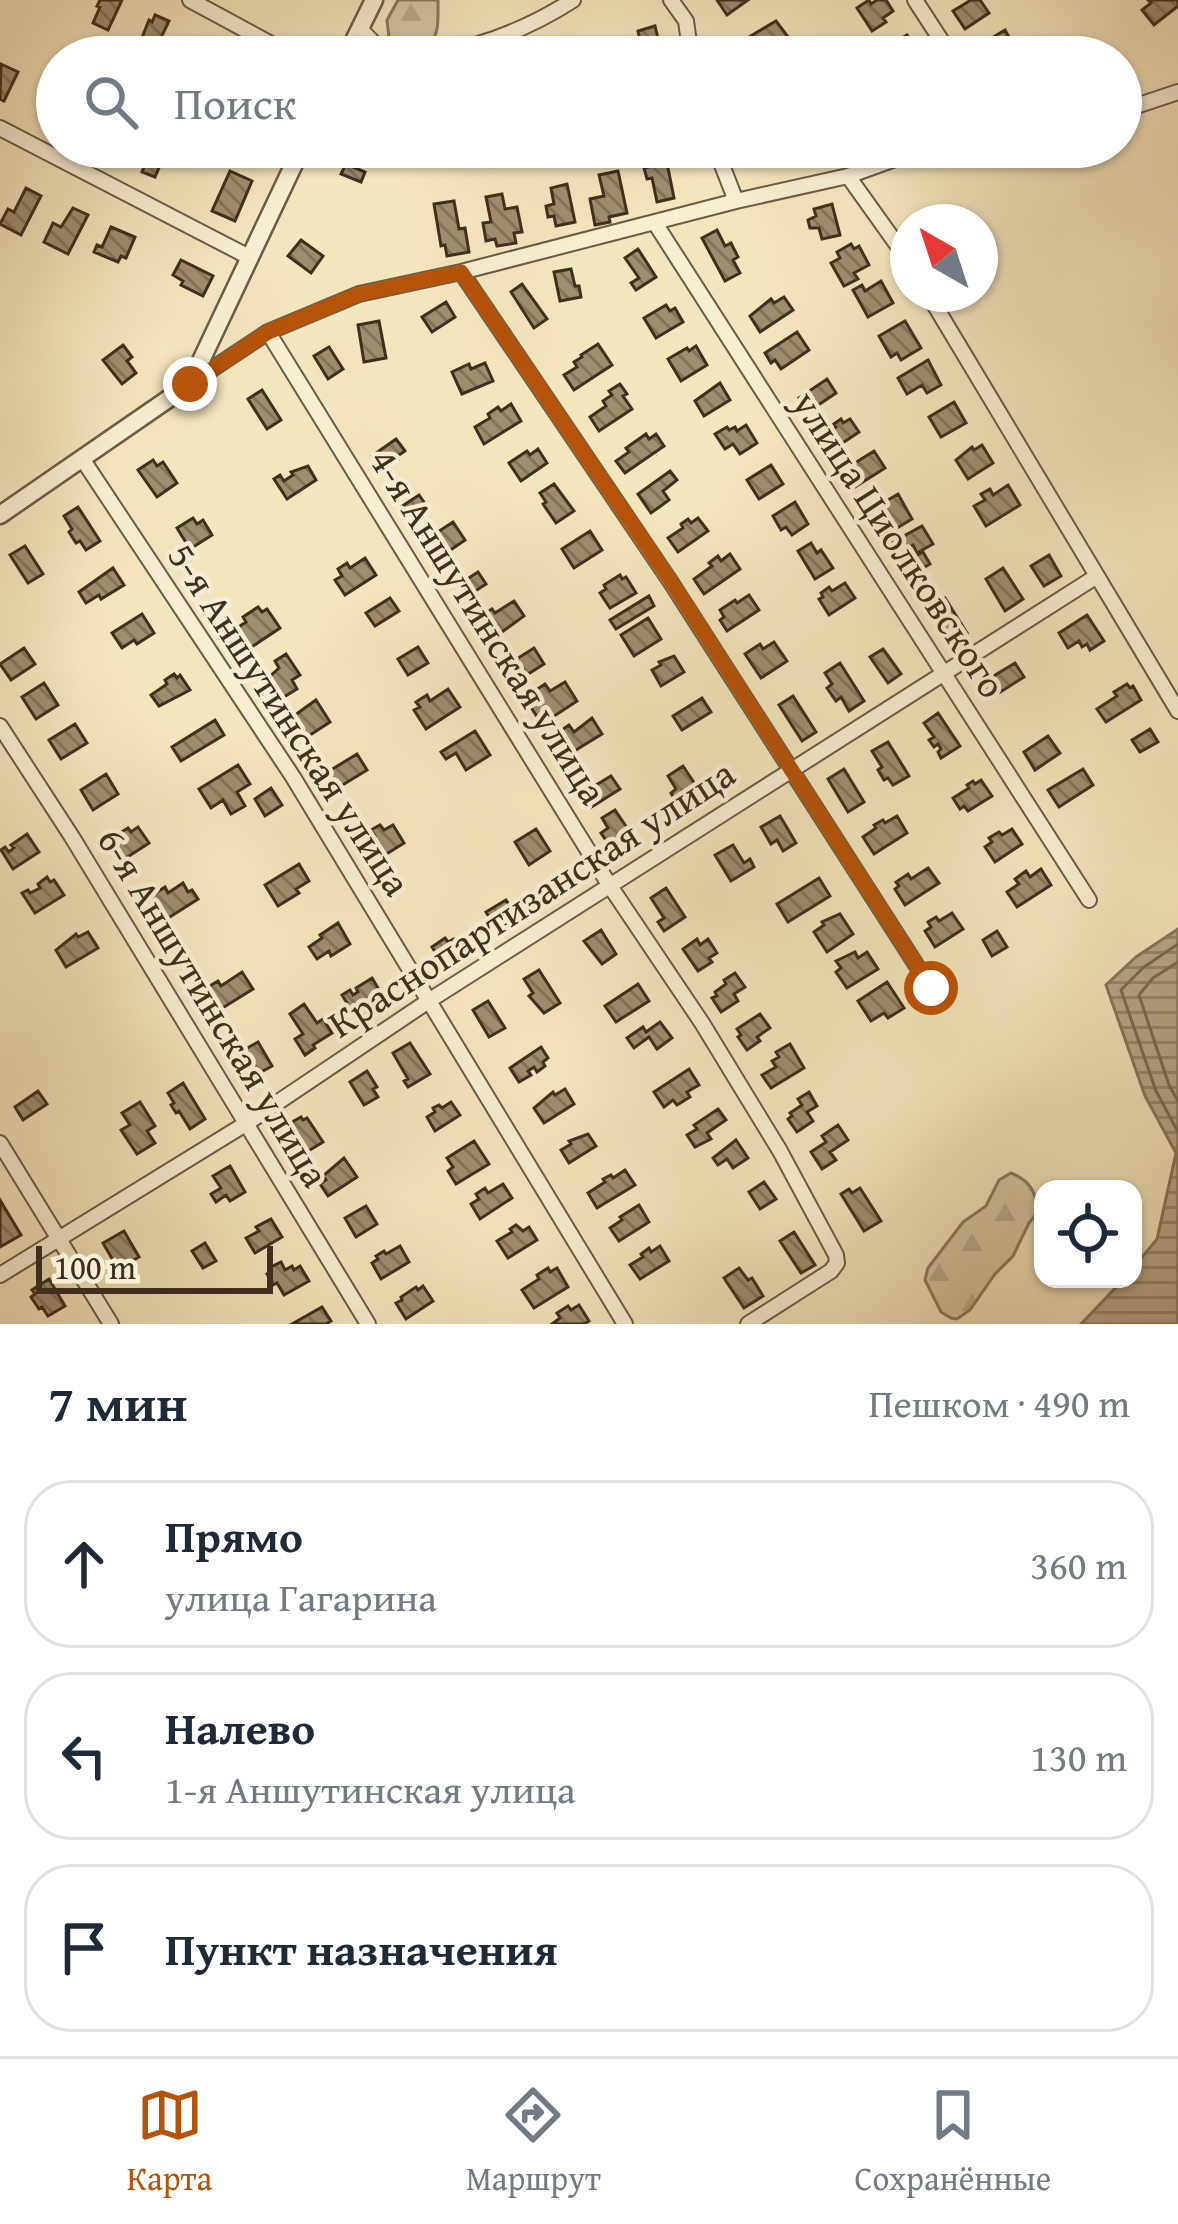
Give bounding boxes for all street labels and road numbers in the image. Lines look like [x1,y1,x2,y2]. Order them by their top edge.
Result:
street label: улица Циолковского [779,378,1022,709]
street label: 4-я Аншутинская улица [356,436,623,815]
street label: 5-я Аншутинская улица [155,531,426,907]
street label: Краснопартизанская улица [316,744,746,1051]
street label: 6-я Аншутинская улица [84,816,345,1198]

